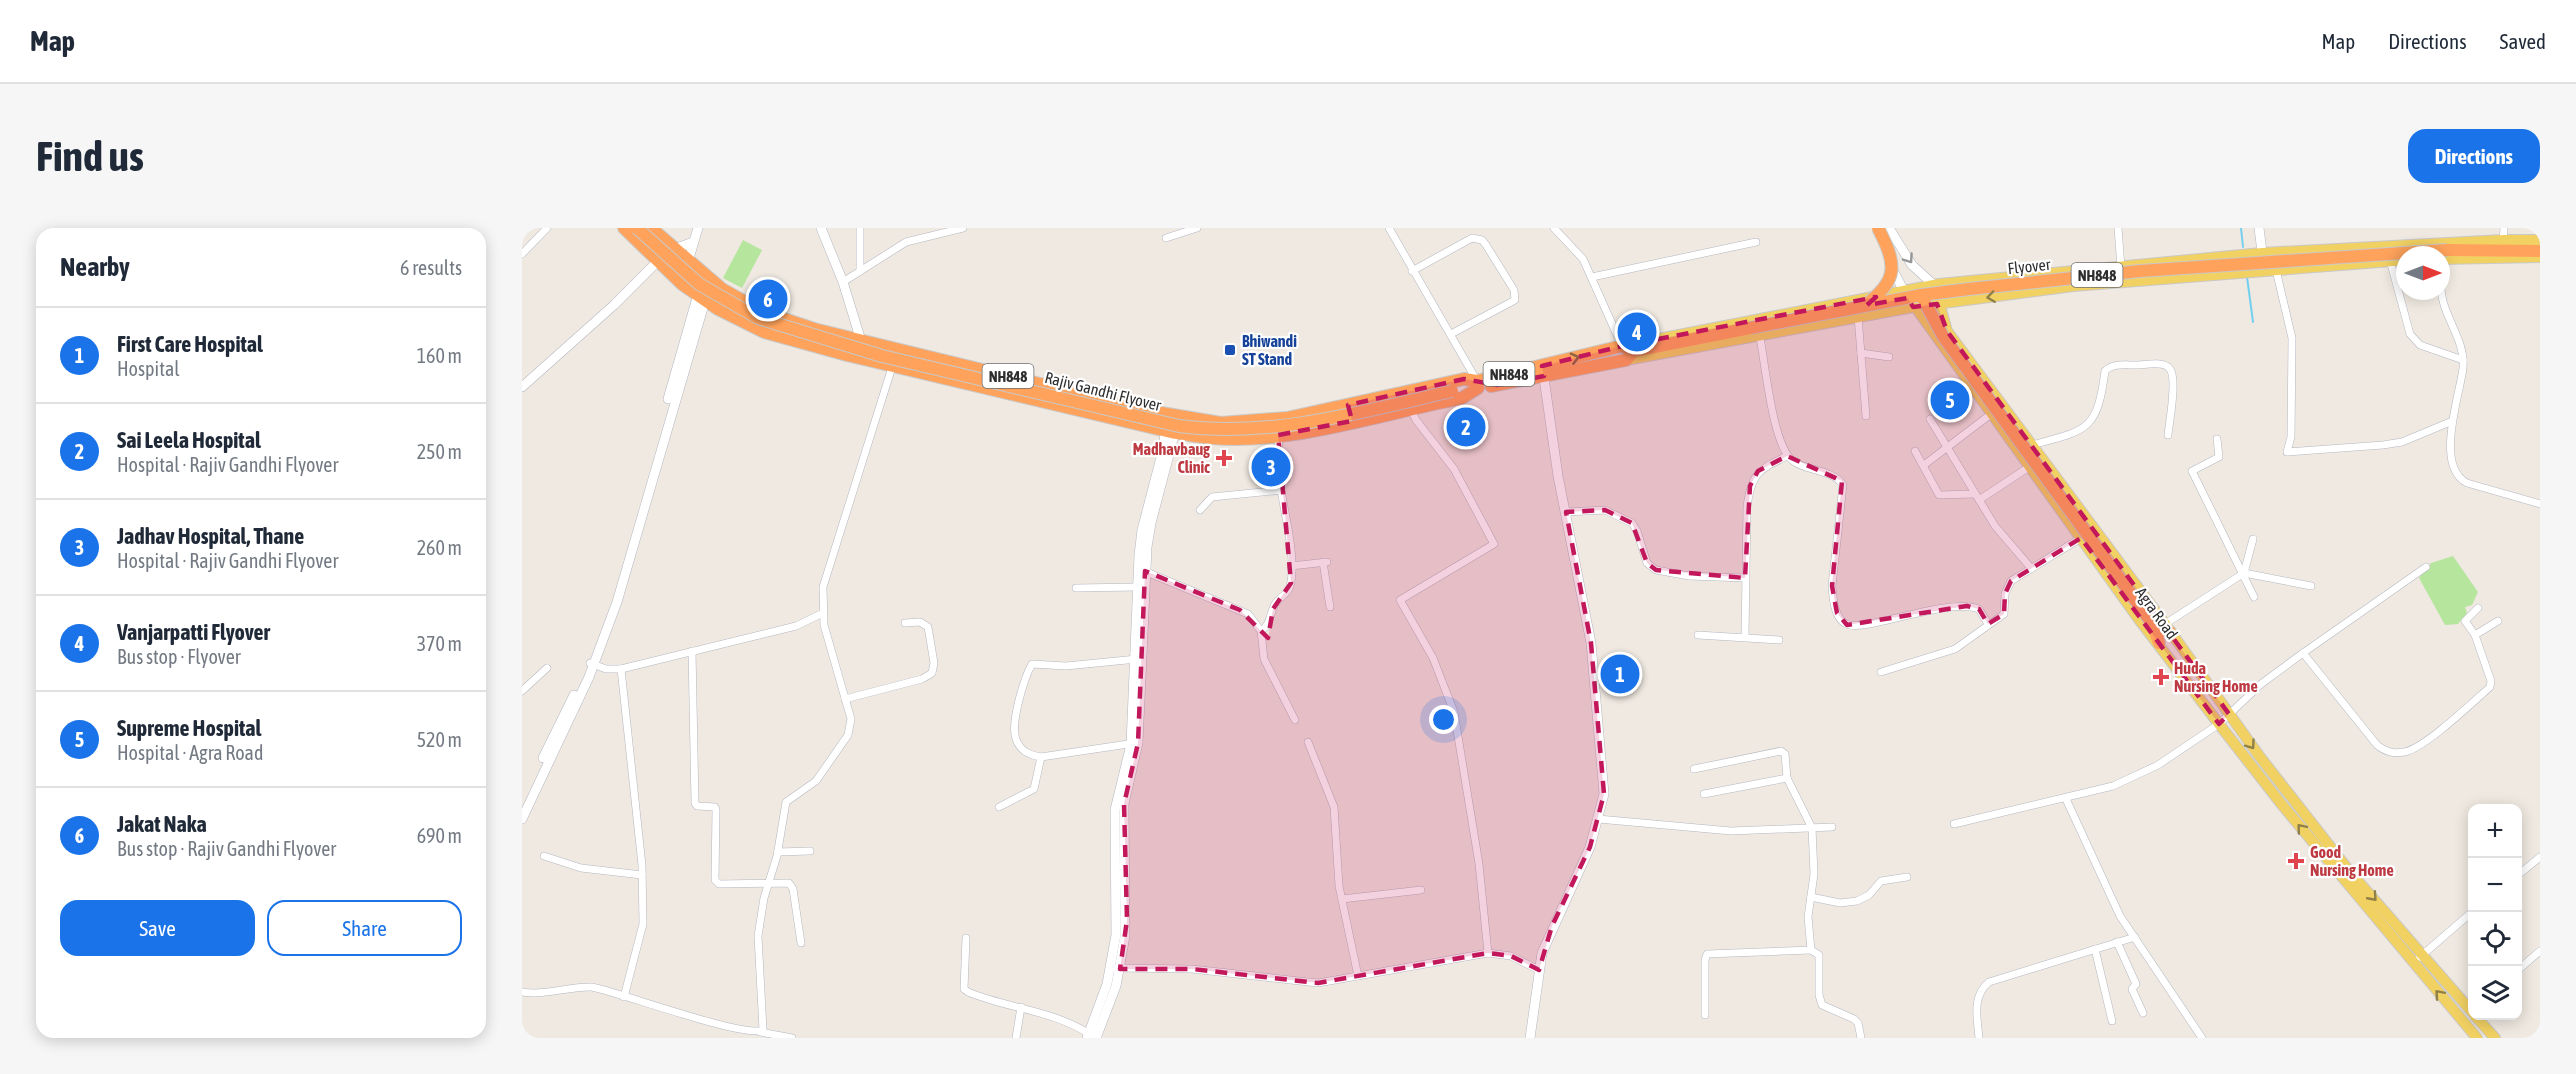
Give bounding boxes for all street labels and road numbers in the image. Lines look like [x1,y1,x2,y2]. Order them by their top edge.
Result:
street label: Flyover [2007,255,2052,278]
road number: NH848 [2072,263,2122,287]
road number: NH848 [1484,362,1534,386]
road number: NH848 [982,364,1034,388]
street label: Rajiv Gandhi Flyover [1043,368,1163,415]
street label: Agra Road [2131,584,2182,643]

